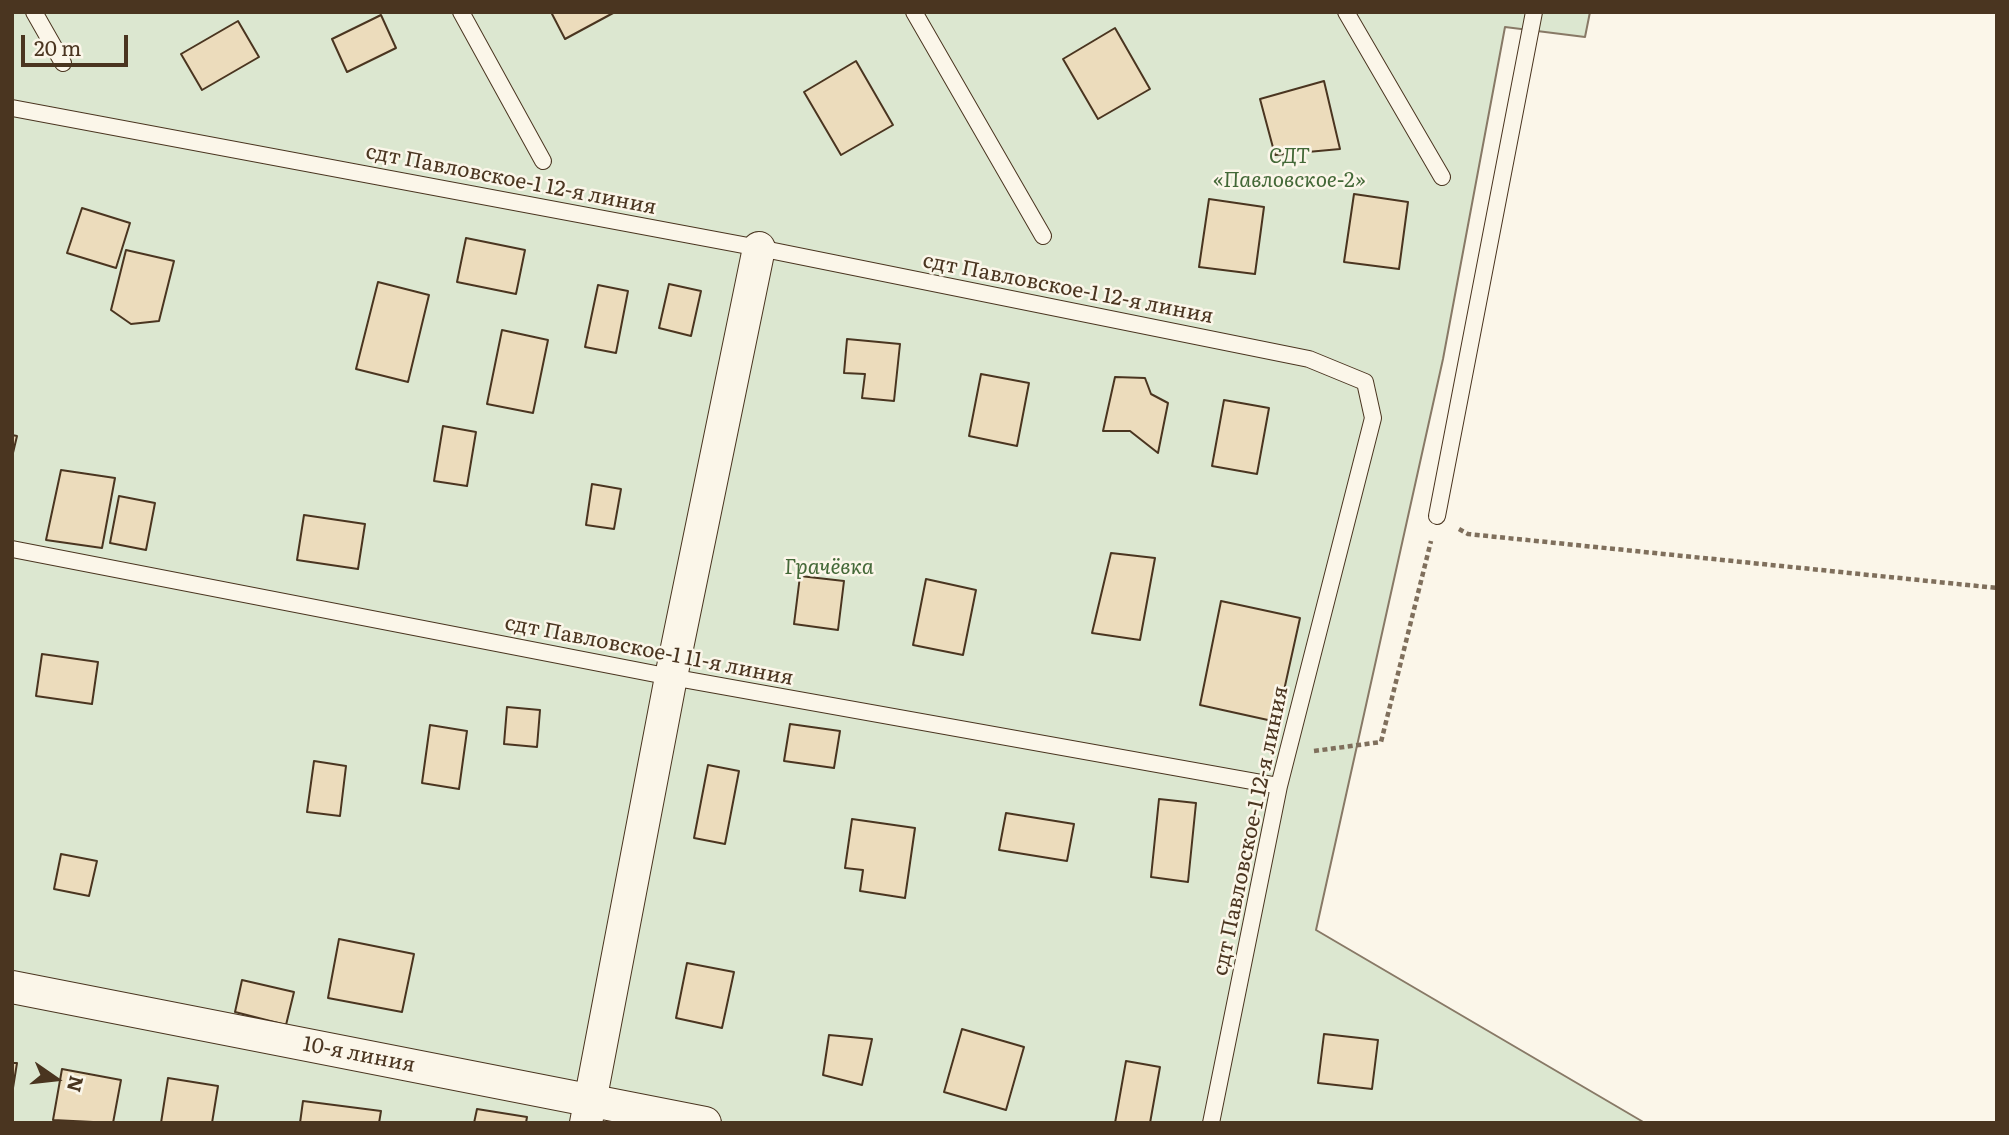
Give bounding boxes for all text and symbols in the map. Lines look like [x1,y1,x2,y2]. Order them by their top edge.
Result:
scale bar [24,21,131,65]
text: 20 m [34,31,81,62]
street label: сдт Павловское-1 12-я линия [364,139,658,221]
park label: СДТ «Павловское-2» [1213,144,1365,194]
street label: сдт Павловское-1 12-я линия [921,248,1215,330]
park label: Грачёвка [784,555,874,581]
street label: сдт Павловское-1 11-я линия [503,611,795,691]
street label: сдт Павловское-1 12-я линия [1208,684,1294,978]
street label: 10-я линия [301,1032,417,1078]
north arrow [21,1044,91,1114]
text: N [61,1073,92,1095]

